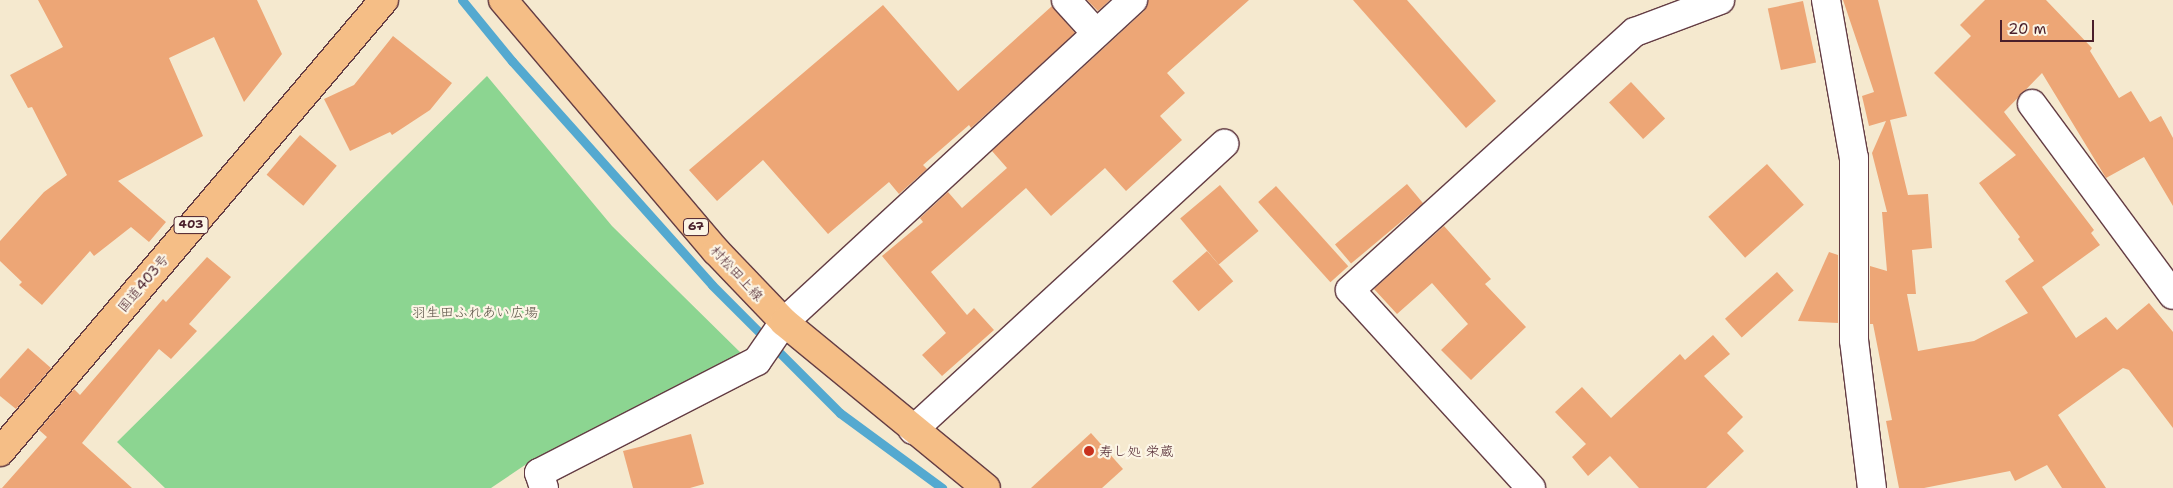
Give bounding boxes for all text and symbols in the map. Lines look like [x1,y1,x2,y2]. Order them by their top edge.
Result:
scale bar [2003,10,2097,42]
text: 20 m [2008,19,2047,39]
road number: 403 [174,216,208,234]
road number: 67 [682,218,710,236]
street label: 村松田上線 [707,242,767,304]
street label: 国道403号 [114,251,172,315]
park label: 羽生田ふれあい広場 [412,304,538,320]
place label: 寿し処 栄蔵 [1099,443,1174,459]
marker: 寿し処 栄蔵 [1083,445,1095,457]

